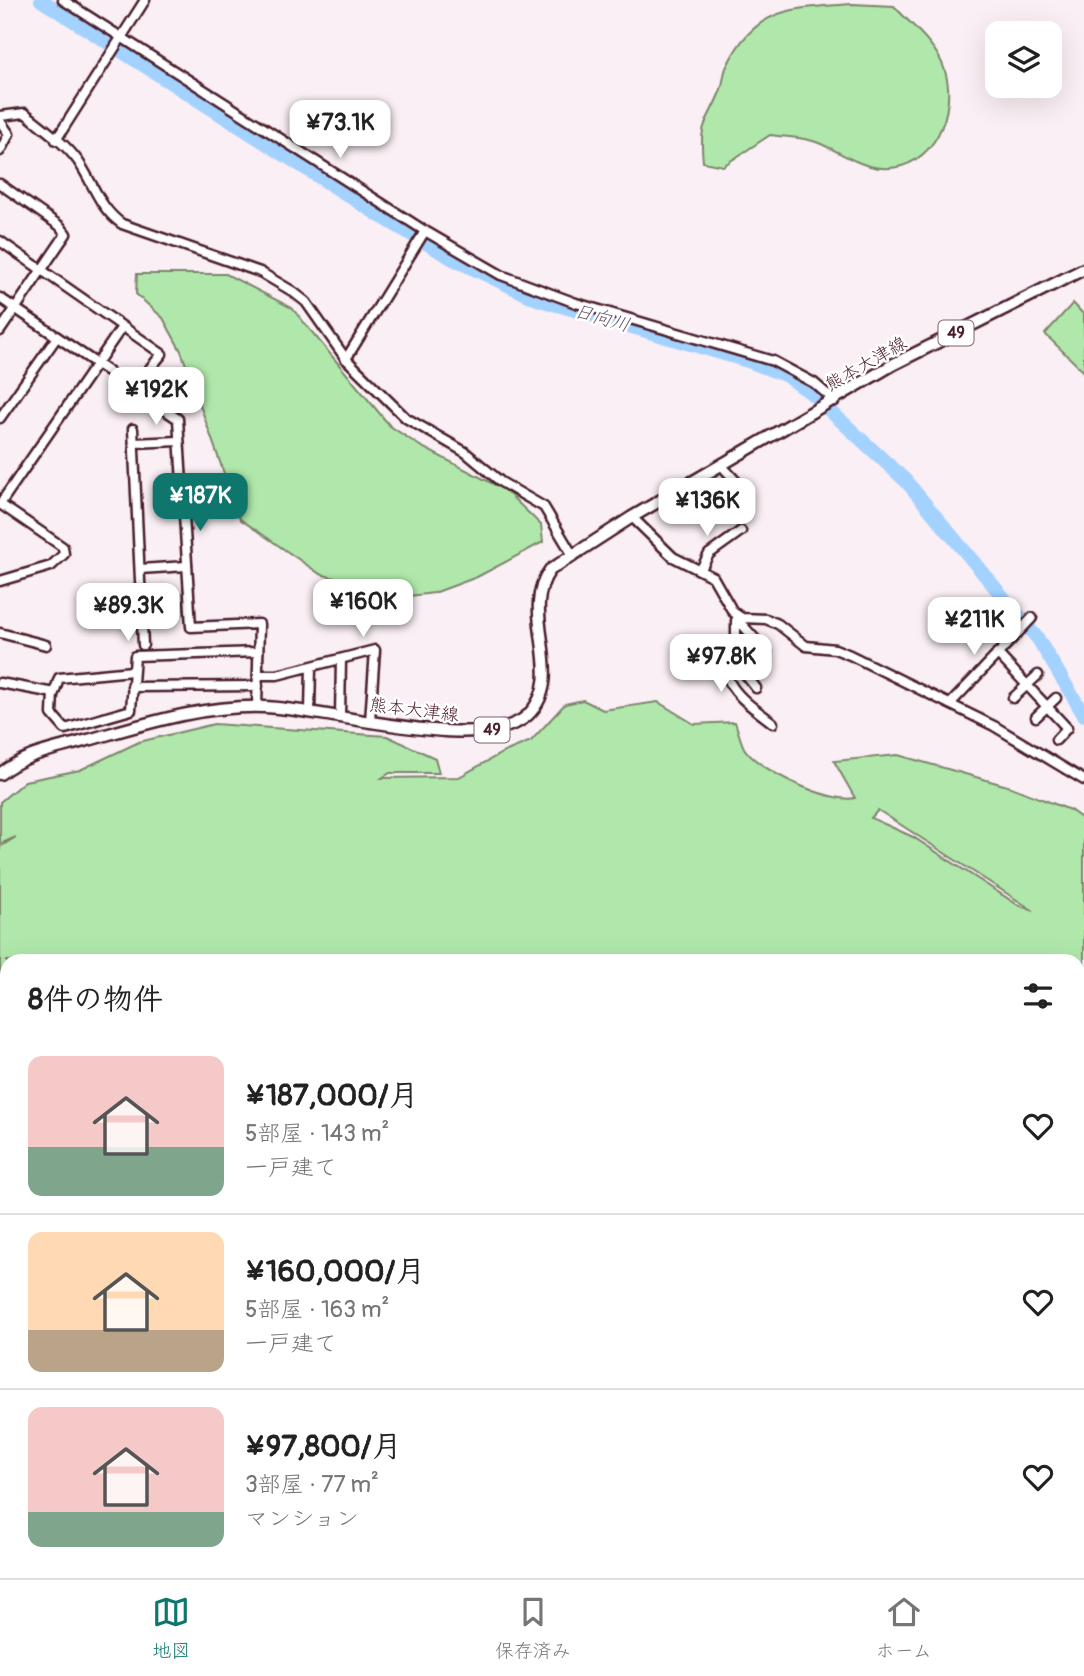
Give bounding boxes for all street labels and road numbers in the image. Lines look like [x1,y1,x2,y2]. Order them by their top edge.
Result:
road number: 49 [939,320,974,346]
street label: 熊本大津線 [821,332,911,396]
street label: 熊本大津線 [368,693,460,727]
road number: 49 [475,718,510,743]

